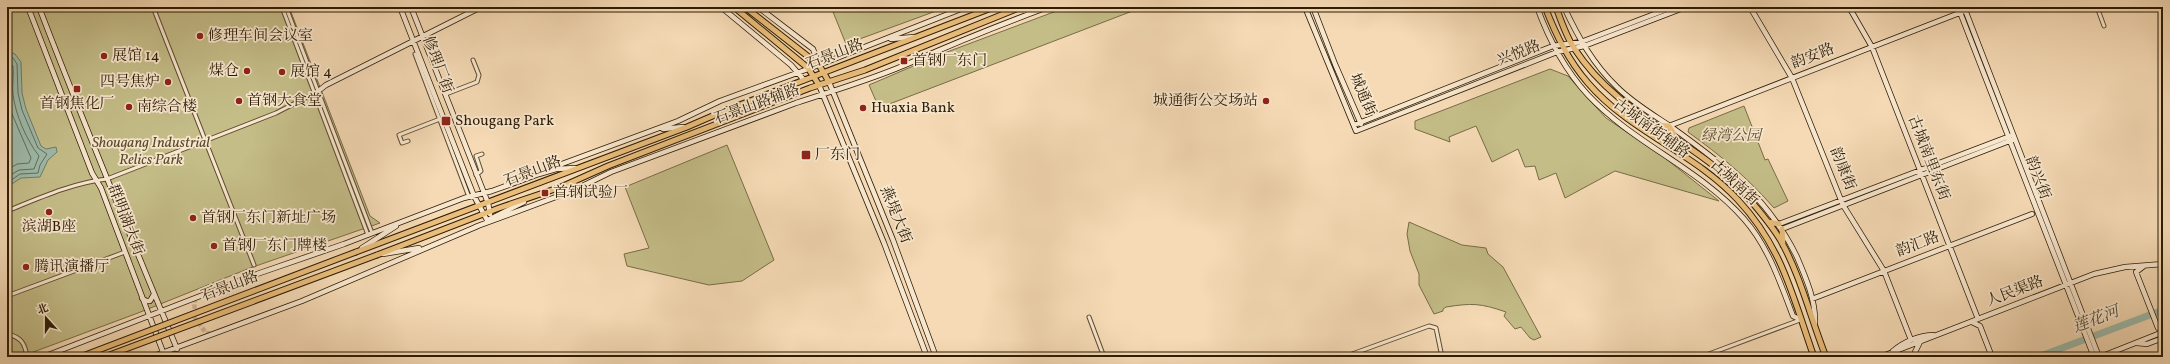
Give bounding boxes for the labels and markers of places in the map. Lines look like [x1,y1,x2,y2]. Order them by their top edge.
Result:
place label: 修理车间会议室 [208,26,313,47]
marker: 修理车间会议室 [195,31,205,41]
place label: 展馆 14 [112,46,160,67]
marker: 展馆 14 [99,51,109,61]
place label: 首钢厂东门 [912,51,987,72]
marker: 首钢厂东门 [899,56,909,66]
place label: 煤仓 [209,61,239,82]
place label: 展馆 4 [290,62,332,83]
marker: 煤仓 [242,66,252,76]
marker: 展馆 4 [277,67,287,77]
place label: 四号焦炉 [100,72,160,93]
marker: 四号焦炉 [163,77,173,87]
marker: 首钢焦化厂 [72,84,82,94]
place label: 首钢大食堂 [247,91,322,112]
place label: 城通街公交场站 [1153,91,1258,112]
place label: 首钢焦化厂 [39,94,115,115]
marker: 首钢大食堂 [234,96,244,106]
marker: 城通街公交场站 [1261,96,1271,106]
place label: 南综合楼 [137,97,197,118]
place label: Huaxia Bank [871,98,955,119]
marker: 南综合楼 [124,102,134,112]
marker: Huaxia Bank [858,103,868,113]
place label: Shougang Park [455,111,554,132]
marker: Shougang Park [440,115,452,127]
place label: 厂东门 [815,145,860,166]
marker: 厂东门 [800,149,812,161]
place label: 首钢试验厂 [553,183,628,204]
marker: 首钢试验厂 [540,188,550,198]
marker: 滨湖B座 [44,207,54,217]
place label: 首钢厂东门新址广场 [201,208,336,229]
marker: 首钢厂东门新址广场 [188,213,198,223]
place label: 滨湖B座 [22,217,76,238]
place label: 首钢厂东门牌楼 [222,236,327,257]
marker: 首钢厂东门牌楼 [209,241,219,251]
place label: 腾讯演播厅 [34,257,109,278]
marker: 腾讯演播厅 [21,262,31,272]

